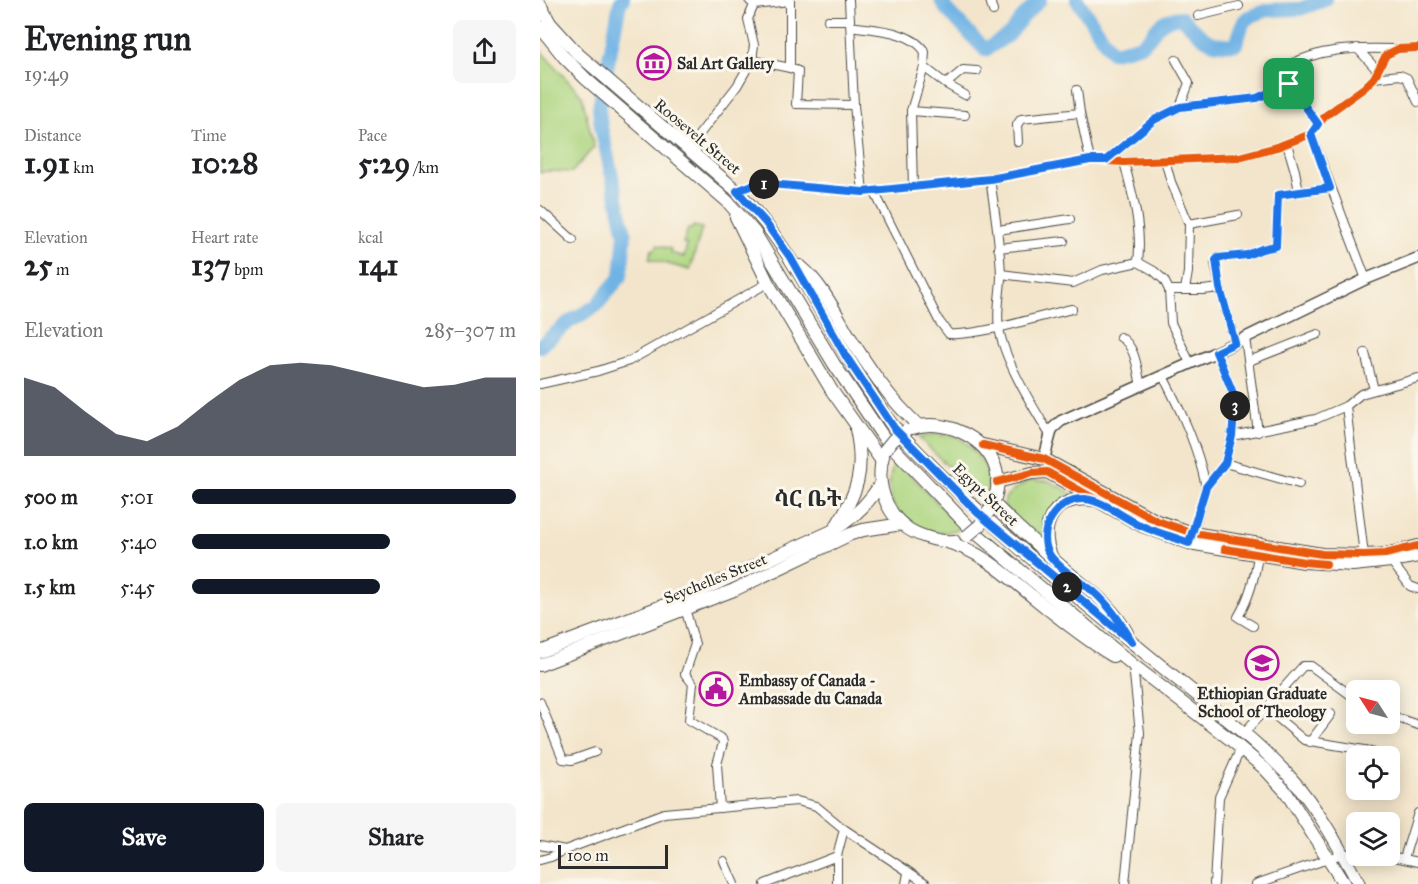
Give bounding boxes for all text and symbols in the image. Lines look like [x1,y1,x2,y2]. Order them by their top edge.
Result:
text: Evening run [24,19,191,59]
button: share [453,20,516,83]
museum icon: Sal Art Gallery [636,45,672,81]
place label: Sal Art Gallery [677,54,775,74]
pin [1263,58,1314,109]
text: 19:49 [24,62,69,86]
icon: arrive [1272,67,1305,100]
street label: Roosevelt Street [651,95,745,178]
text: Distance [24,126,81,145]
text: Time [191,126,226,145]
text: Pace [358,126,387,145]
text: 1.91 [24,145,70,181]
text: 10:28 [191,145,259,181]
text: 5:29 [358,145,410,181]
text: km [70,158,94,177]
text: /km [410,158,439,177]
pin: 1 [749,169,779,199]
text: 1 [761,174,767,193]
text: Elevation [24,228,88,247]
text: Heart rate [191,228,258,247]
text: kcal [358,228,383,247]
text: 25 [24,247,53,283]
text: 137 [191,247,231,283]
text: 141 [358,247,398,283]
text: m [53,260,69,279]
text: bpm [231,260,263,279]
text: Elevation [24,318,103,342]
text: 285–307 m [424,318,516,342]
pin: 3 [1220,391,1250,421]
text: 3 [1232,396,1238,415]
street label: Egypt Street [948,459,1023,531]
text: 500 m [24,485,78,509]
text: 5:01 [120,485,154,509]
district label: ሳር ቤት [774,485,842,512]
text: 1.0 km [24,530,78,554]
text: 5:40 [120,530,157,554]
street label: Seychelles Street [661,549,770,608]
pin: 2 [1052,572,1082,602]
text: 1.5 km [24,575,75,599]
text: 5:45 [120,575,155,599]
text: 2 [1063,577,1071,596]
school or university icon: Ethiopian Graduate School of Theology [1244,645,1280,681]
public building icon: Embassy of Canada - Ambassade du Canada [698,671,734,707]
place label: Embassy of Canada - Ambassade du Canada [738,671,883,708]
north arrow [1346,680,1400,734]
map controls [1346,680,1400,866]
place label: Ethiopian Graduate School of Theology [1197,684,1327,722]
button: locate [1346,746,1400,800]
button: Save [24,803,264,872]
button: Share [276,803,516,872]
button: layers [1346,812,1400,866]
scale bar [558,842,668,870]
text: 100 m [567,846,609,865]

